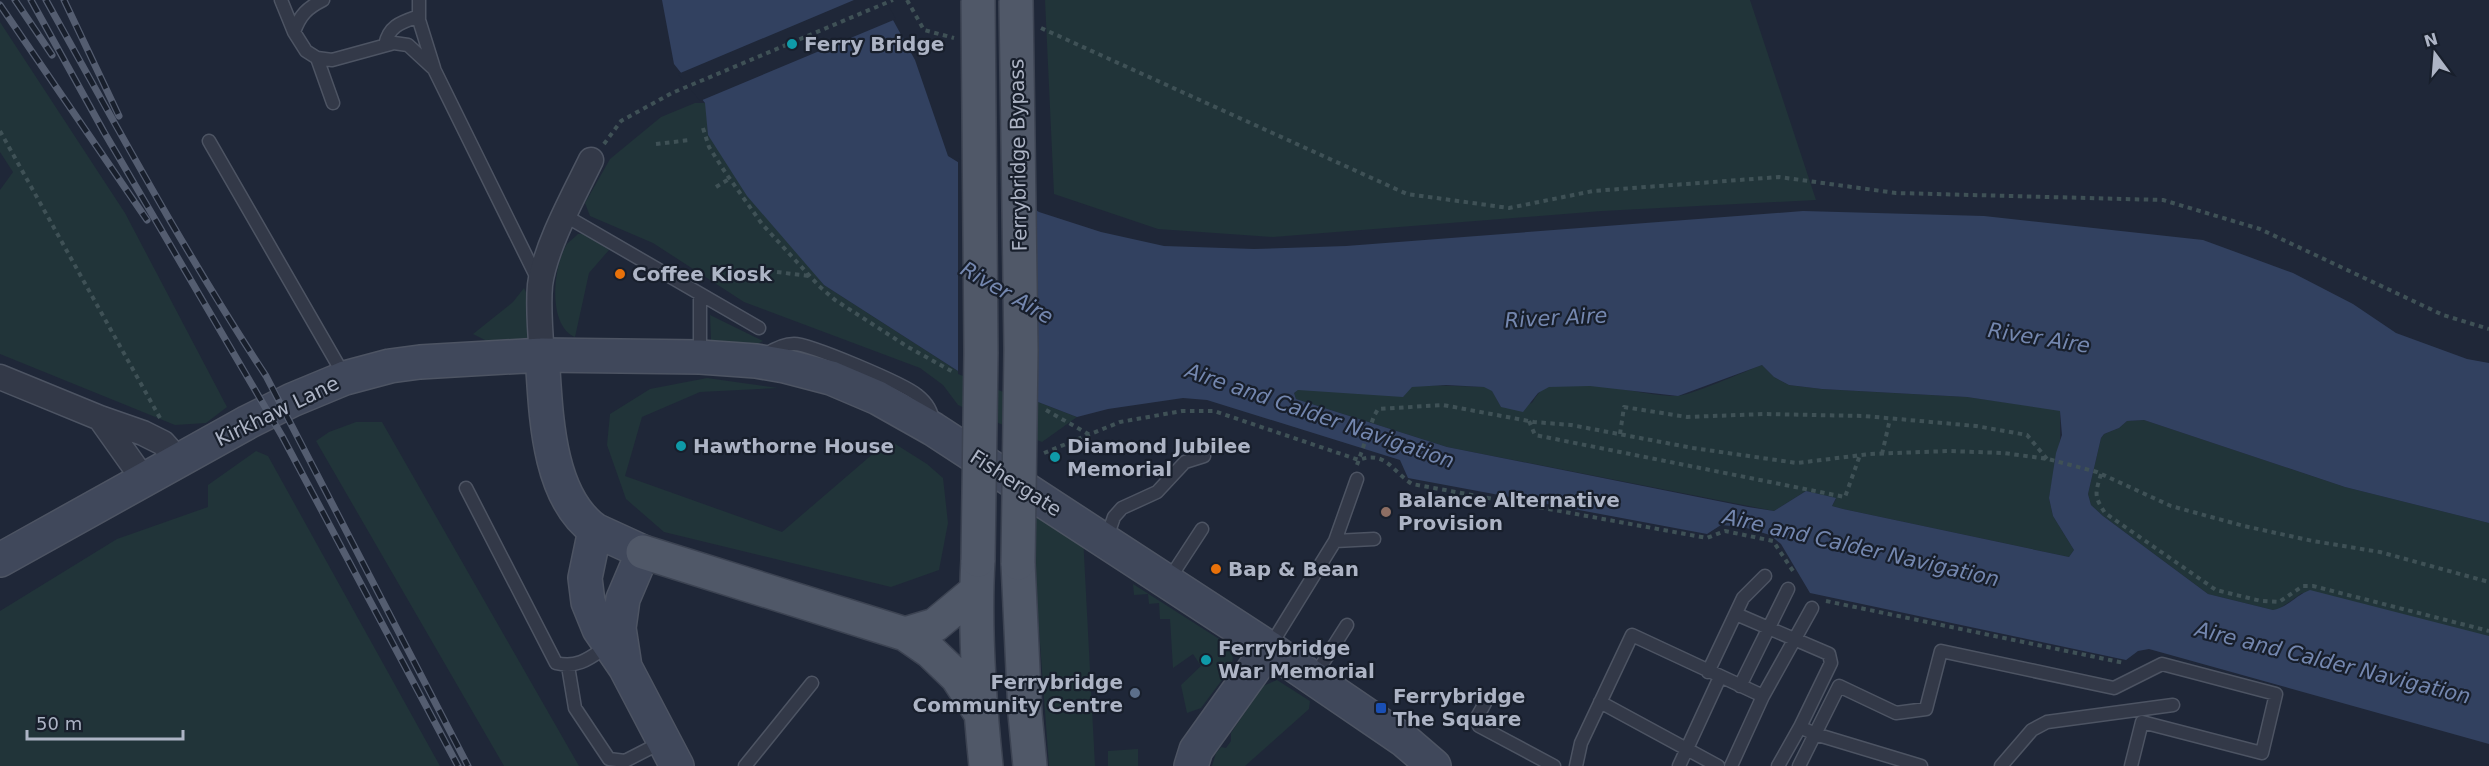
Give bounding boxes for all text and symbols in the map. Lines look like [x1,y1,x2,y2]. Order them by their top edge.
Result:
north arrow [2405,24,2465,84]
text: N [2422,29,2440,51]
place label: Ferry Bridge [804,32,944,56]
marker: Ferry Bridge [785,37,799,51]
street label: Ferrybridge Bypass [1004,59,1032,251]
water label: River Aire [956,257,1058,329]
place label: Coffee Kiosk [632,262,773,286]
marker: Coffee Kiosk [613,267,627,281]
water label: River Aire [1504,303,1608,333]
water label: River Aire [1986,318,2092,358]
water label: Aire and Calder Navigation [1180,358,1458,473]
street label: Kirkhaw Lane [211,371,343,451]
place label: Hawthorne House [693,434,894,458]
place label: Diamond Jubilee Memorial [1067,434,1251,481]
marker: Hawthorne House [674,439,688,453]
street label: Fishergate [966,445,1066,521]
marker: Diamond Jubilee Memorial [1048,450,1062,464]
place label: Balance Alternative Provision [1398,488,1620,535]
water label: Aire and Calder Navigation [1719,504,2001,592]
marker: Balance Alternative Provision [1379,505,1393,519]
place label: Bap & Bean [1228,557,1359,581]
marker: Bap & Bean [1209,562,1223,576]
water label: Aire and Calder Navigation [2191,617,2473,709]
place label: Ferrybridge War Memorial [1218,636,1375,683]
marker: Ferrybridge War Memorial [1199,653,1213,667]
place label: Ferrybridge Community Centre [913,670,1123,717]
place label: Ferrybridge The Square [1393,684,1525,731]
marker: Ferrybridge Community Centre [1128,686,1142,700]
marker: Ferrybridge The Square [1374,701,1388,715]
scale bar [27,703,183,741]
text: 50 m [36,713,82,734]

